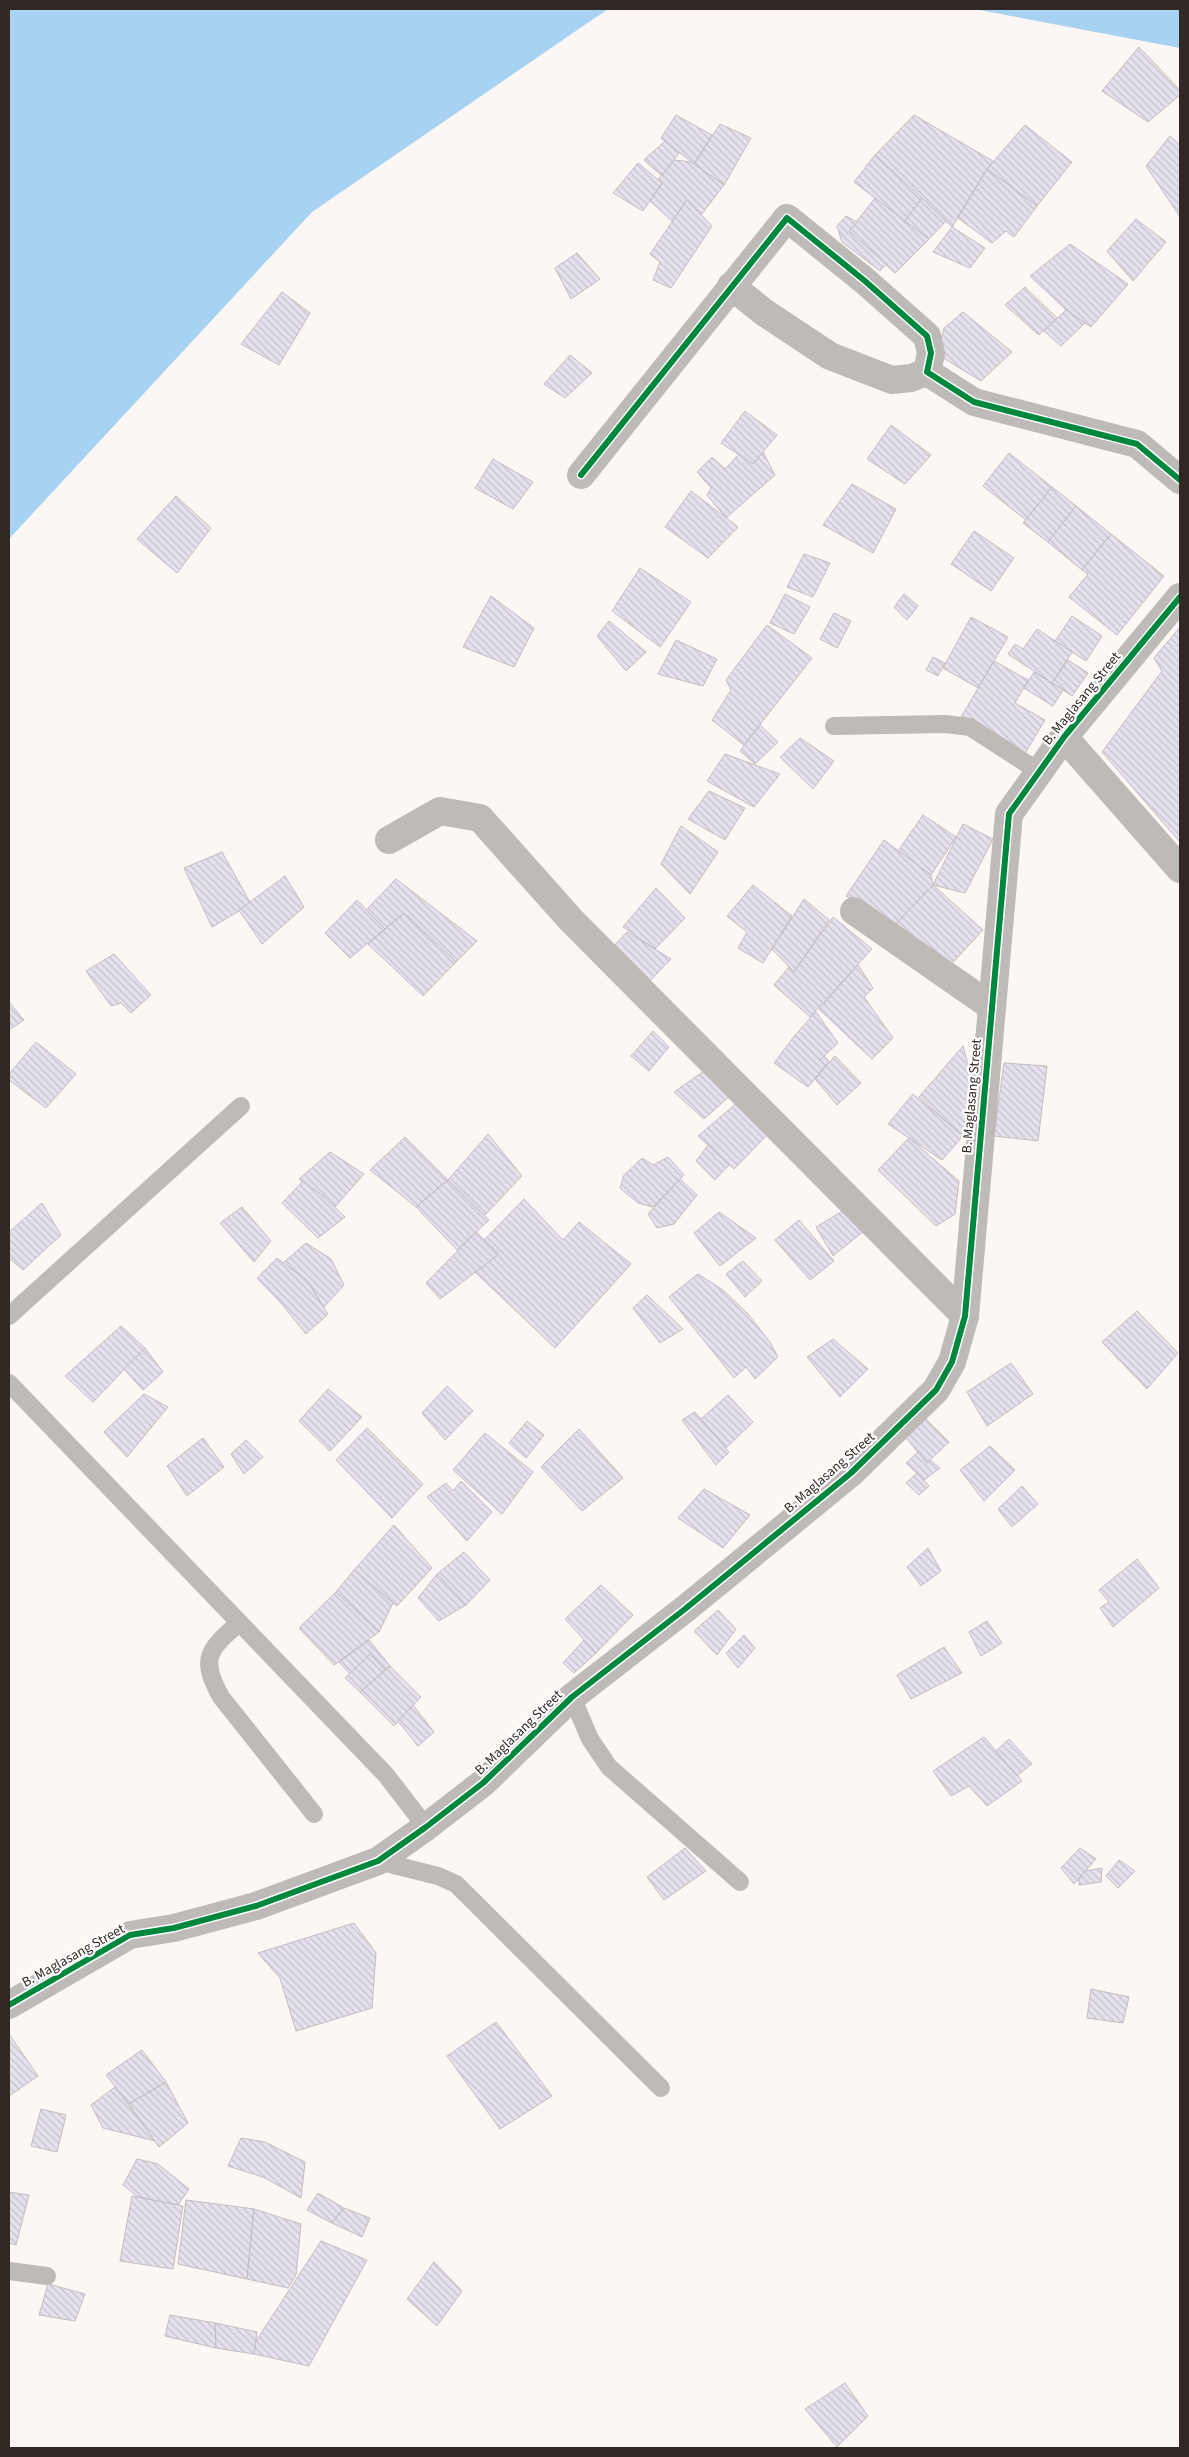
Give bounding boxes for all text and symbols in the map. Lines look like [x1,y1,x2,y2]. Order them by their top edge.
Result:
street label: B. Maglasang Street [1038,647,1126,750]
street label: B. Maglasang Street [957,1038,987,1154]
street label: B. Maglasang Street [780,1427,880,1518]
street label: B. Maglasang Street [470,1685,567,1780]
street label: B. Maglasang Street [18,1919,129,1992]

